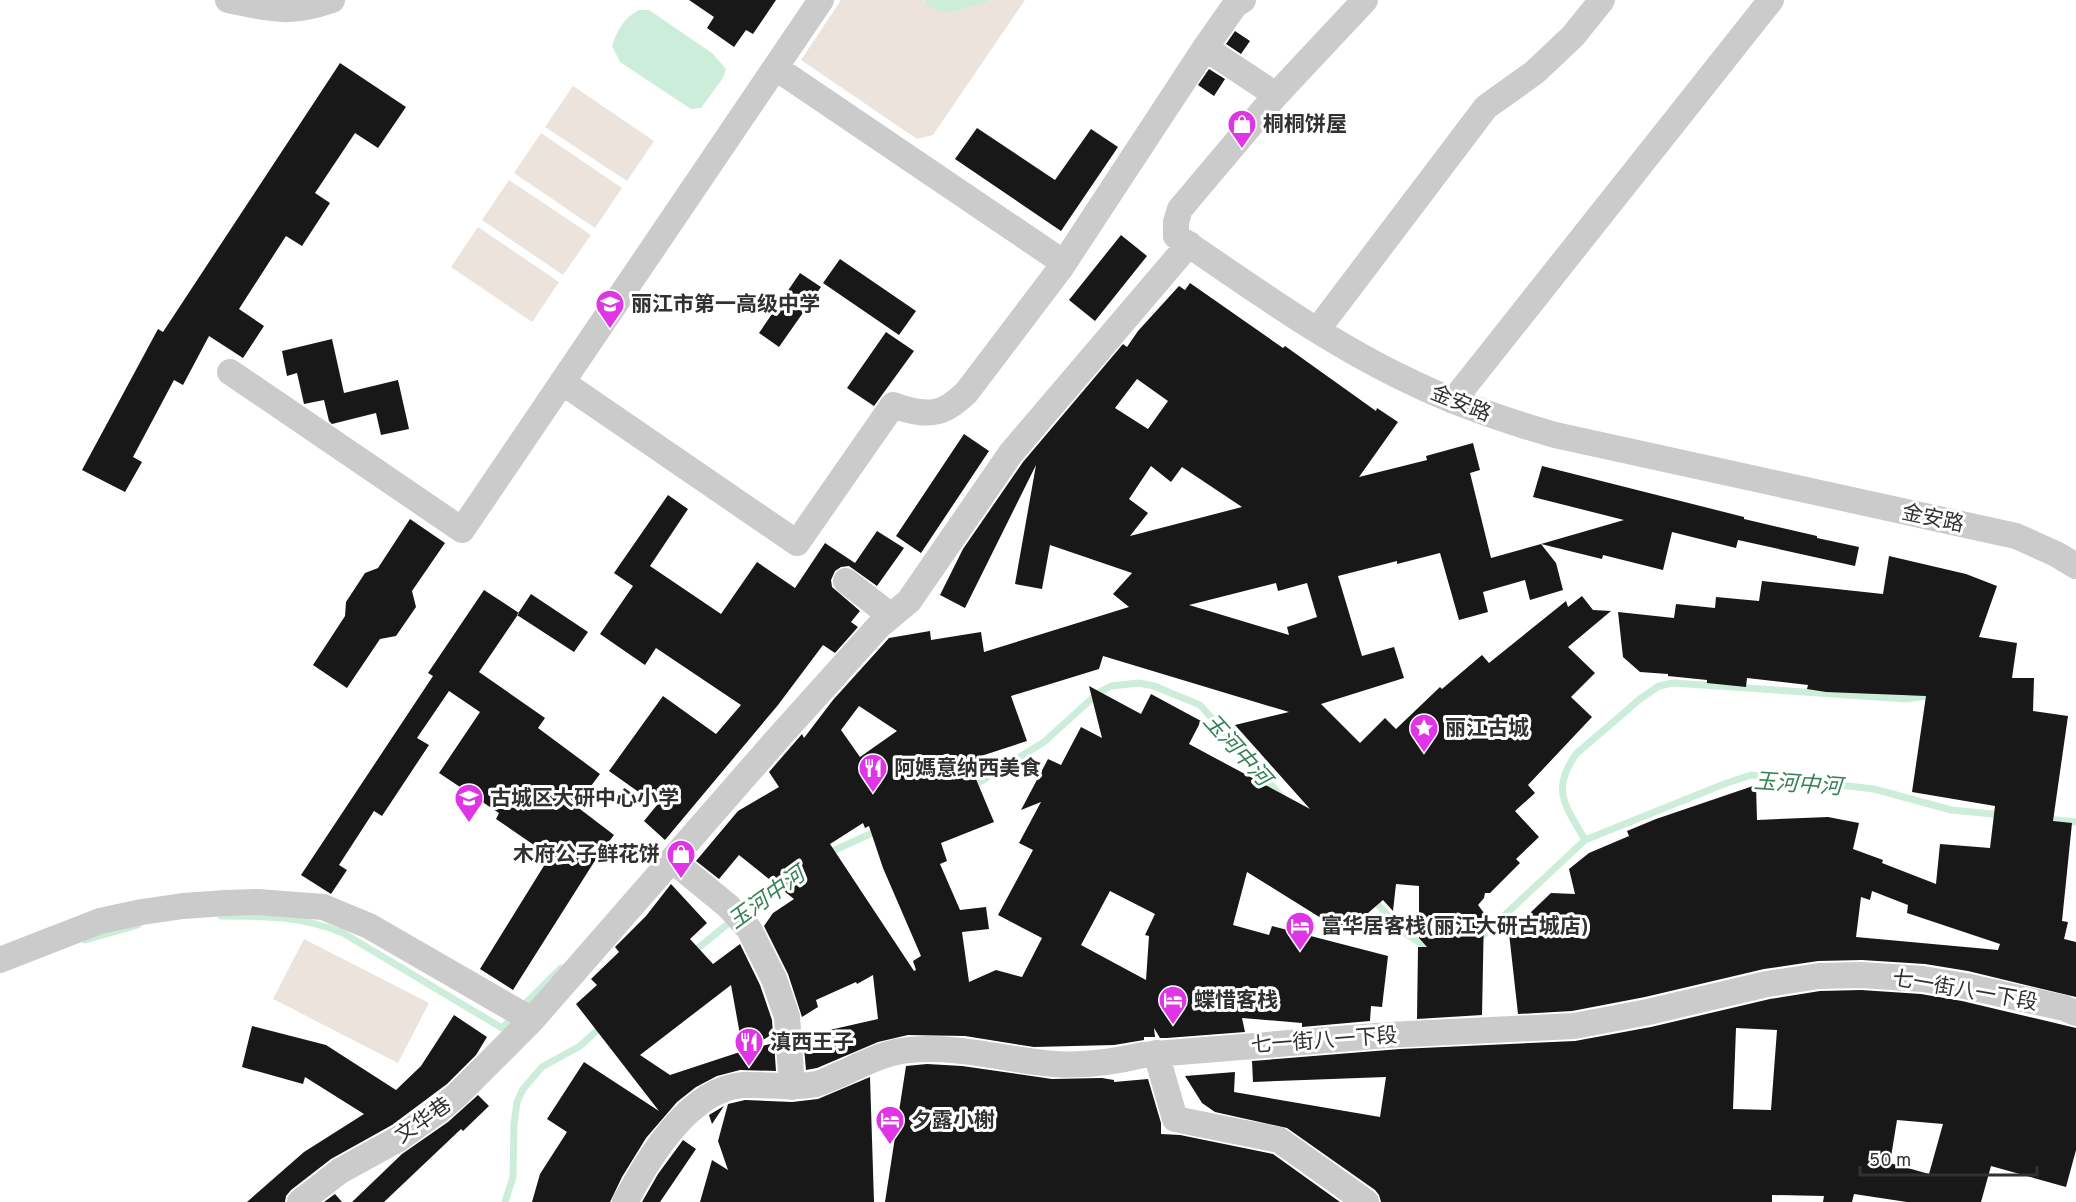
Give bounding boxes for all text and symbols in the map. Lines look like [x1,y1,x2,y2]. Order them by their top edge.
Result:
shop icon: 桐桐饼屋 [1226,108,1258,150]
place label: 桐桐饼屋 [1263,112,1347,139]
school or university icon: 丽江市第一高级中学 [594,288,626,330]
place label: 丽江市第一高级中学 [631,292,820,319]
street label: 金安路 [1426,380,1495,429]
street label: 金安路 [1899,500,1966,539]
water label: 玉河中河 [1197,709,1278,795]
place icon: 丽江古城 [1408,712,1440,754]
place label: 丽江古城 [1445,716,1529,743]
restaurant icon: 阿媽意纳西美食 [857,752,889,794]
place label: 阿媽意纳西美食 [894,756,1041,783]
water label: 玉河中河 [1753,769,1847,802]
school or university icon: 古城区大研中心小学 [453,782,485,824]
place label: 古城区大研中心小学 [490,786,679,813]
shop icon: 木府公子鲜花饼 [665,838,697,880]
place label: 木府公子鲜花饼 [513,842,660,869]
water label: 玉河中河 [724,860,814,936]
hotel icon: 富华居客栈(丽江大研古城店) [1284,910,1316,952]
place label: 富华居客栈(丽江大研古城店) [1321,914,1589,941]
street label: 七一街八一下段 [1890,965,2039,1018]
hotel icon: 蝶惜客栈 [1157,984,1189,1026]
place label: 蝶惜客栈 [1194,988,1278,1015]
street label: 七一街八一下段 [1250,1023,1398,1060]
restaurant icon: 滇西王子 [733,1026,765,1068]
place label: 滇西王子 [770,1030,854,1057]
street label: 文华巷 [390,1092,457,1150]
hotel icon: 夕露小榭 [874,1104,906,1146]
place label: 夕露小榭 [911,1108,995,1135]
scale bar [1860,1139,2037,1177]
text: 50 m [1869,1150,1911,1173]

